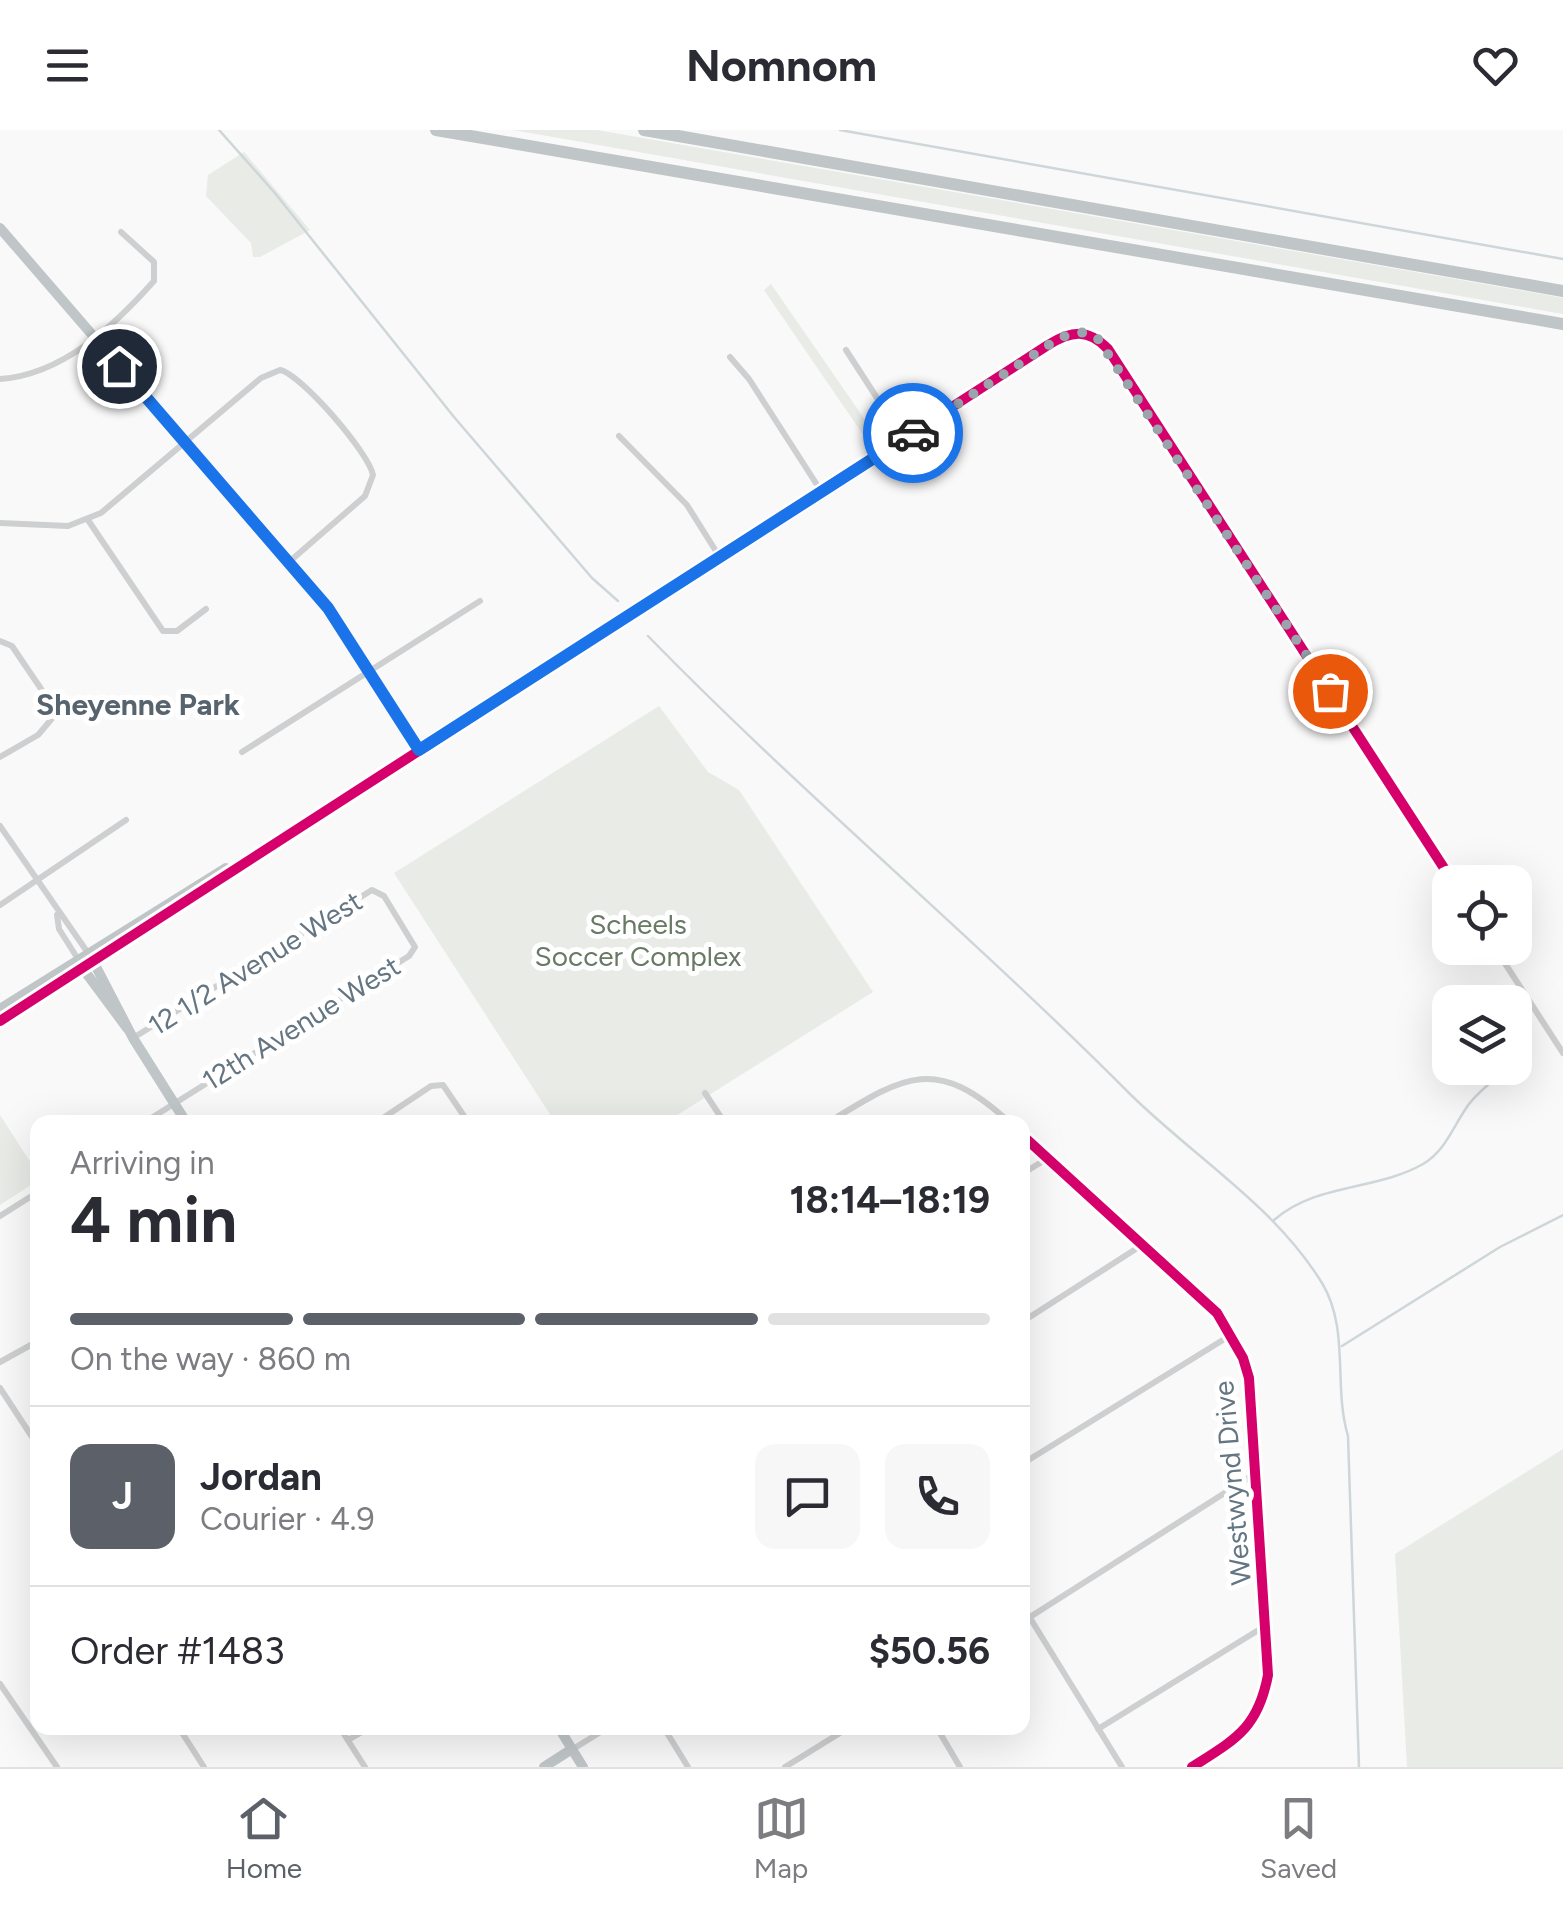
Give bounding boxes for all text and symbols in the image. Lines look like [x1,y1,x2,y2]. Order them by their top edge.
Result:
icon: menu [40,38,95,93]
text: Nomnom [686,38,877,92]
icon: heart [1468,38,1523,93]
pin [77,324,162,409]
icon: home [92,339,147,394]
courier [863,383,963,483]
icon: car [886,406,941,461]
pin [1288,649,1373,734]
icon: bag [1303,664,1358,719]
district label: Sheyenne Park [36,686,240,723]
map controls [1432,865,1532,1085]
button: locate [1432,865,1532,965]
street label: 12 1/2 Avenue West [142,884,368,1042]
park label: Scheels Soccer Complex [535,907,742,973]
street label: 12th Avenue West [196,949,406,1097]
button: layers [1432,985,1532,1085]
text: Arriving in [70,1144,215,1182]
text: 18:14–18:19 [789,1177,990,1223]
text: 4 min [70,1180,237,1258]
text: On the way · 860 m [70,1340,351,1378]
street label: Westwynd Drive [1206,1379,1258,1587]
button: chat [755,1444,860,1549]
button: phone [885,1444,990,1549]
text: Jordan [200,1454,322,1500]
text: J [112,1473,133,1519]
text: Courier · 4.9 [200,1500,375,1538]
text: Order #1483 [70,1628,285,1674]
text: $50.56 [869,1628,990,1674]
tab: Home [226,1791,302,1885]
tab: Map [754,1791,809,1885]
tab: Saved [1260,1791,1337,1885]

